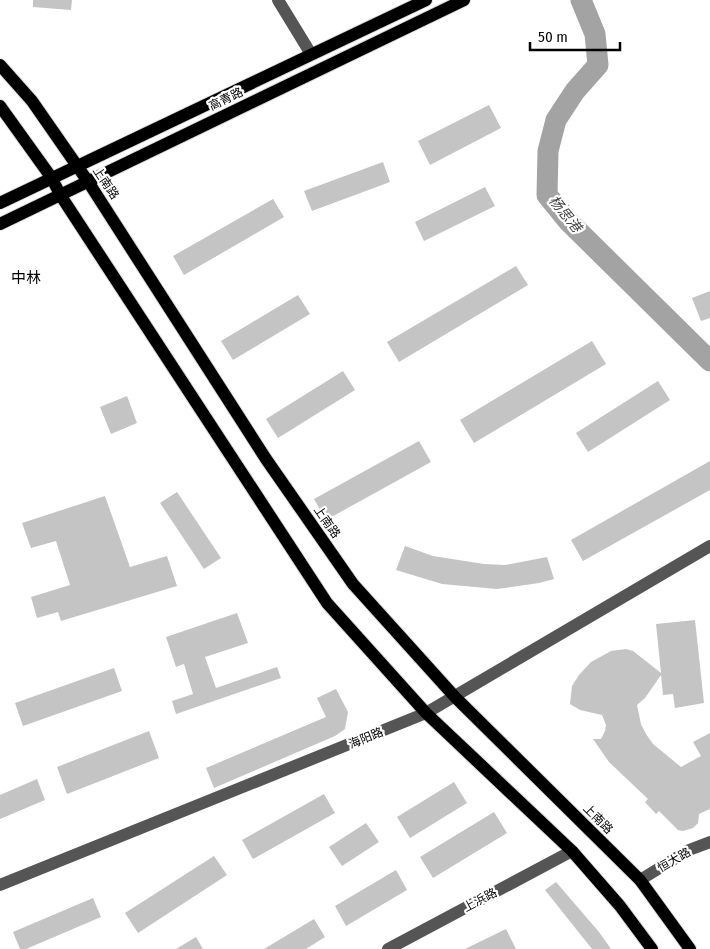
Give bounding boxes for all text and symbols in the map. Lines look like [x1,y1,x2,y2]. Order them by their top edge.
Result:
scale bar [530,20,620,52]
text: 50 m [538,28,568,46]
street label: 高青路 [207,85,245,113]
street label: 上南路 [90,164,122,202]
water label: 杨思港 [545,192,586,237]
district label: 中林 [11,269,41,287]
street label: 上南路 [311,503,343,541]
street label: 海阳路 [347,725,385,751]
street label: 上南路 [580,801,616,837]
street label: 恒大路 [655,845,693,875]
street label: 上浜路 [461,885,499,915]

